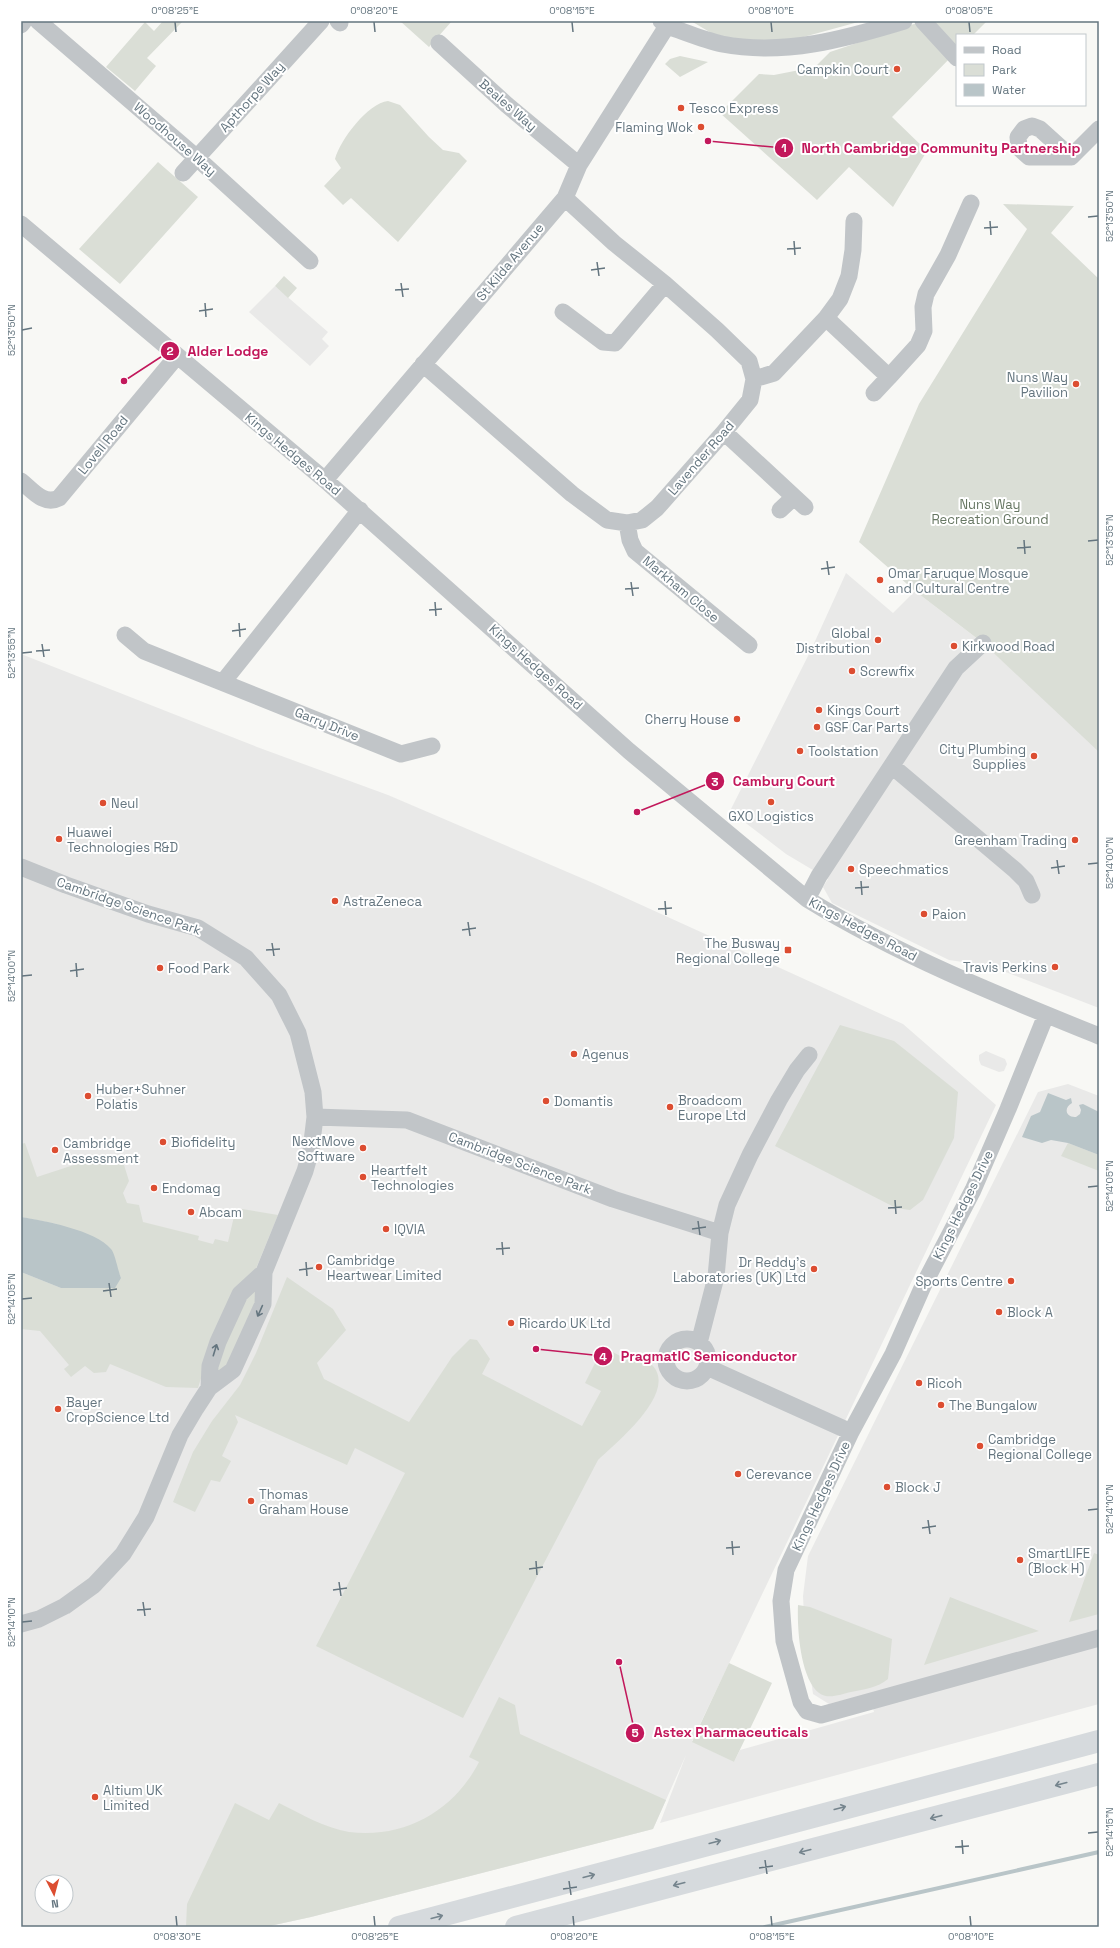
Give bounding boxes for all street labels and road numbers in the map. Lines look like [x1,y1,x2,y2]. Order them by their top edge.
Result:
street label: Apthorpe Way [216,58,288,136]
street label: Beales Way [476,75,540,135]
street label: Woodhouse Way [130,99,220,179]
street label: St Kilda Avenue [472,220,548,304]
street label: Kings Hedges Road [241,409,345,499]
street label: Lovell Road [74,412,132,478]
street label: Lavender Road [664,417,738,499]
street label: Markham Close [639,552,723,626]
street label: Kings Hedges Road [486,620,586,714]
street label: Garry Drive [292,703,362,745]
street label: Cambridge Science Park [55,873,203,939]
street label: Kings Hedges Road [806,893,920,965]
street label: Cambridge Science Park [446,1128,594,1198]
street label: Kings Hedges Drive [929,1148,997,1262]
street label: Kings Hedges Drive [788,1438,854,1554]

